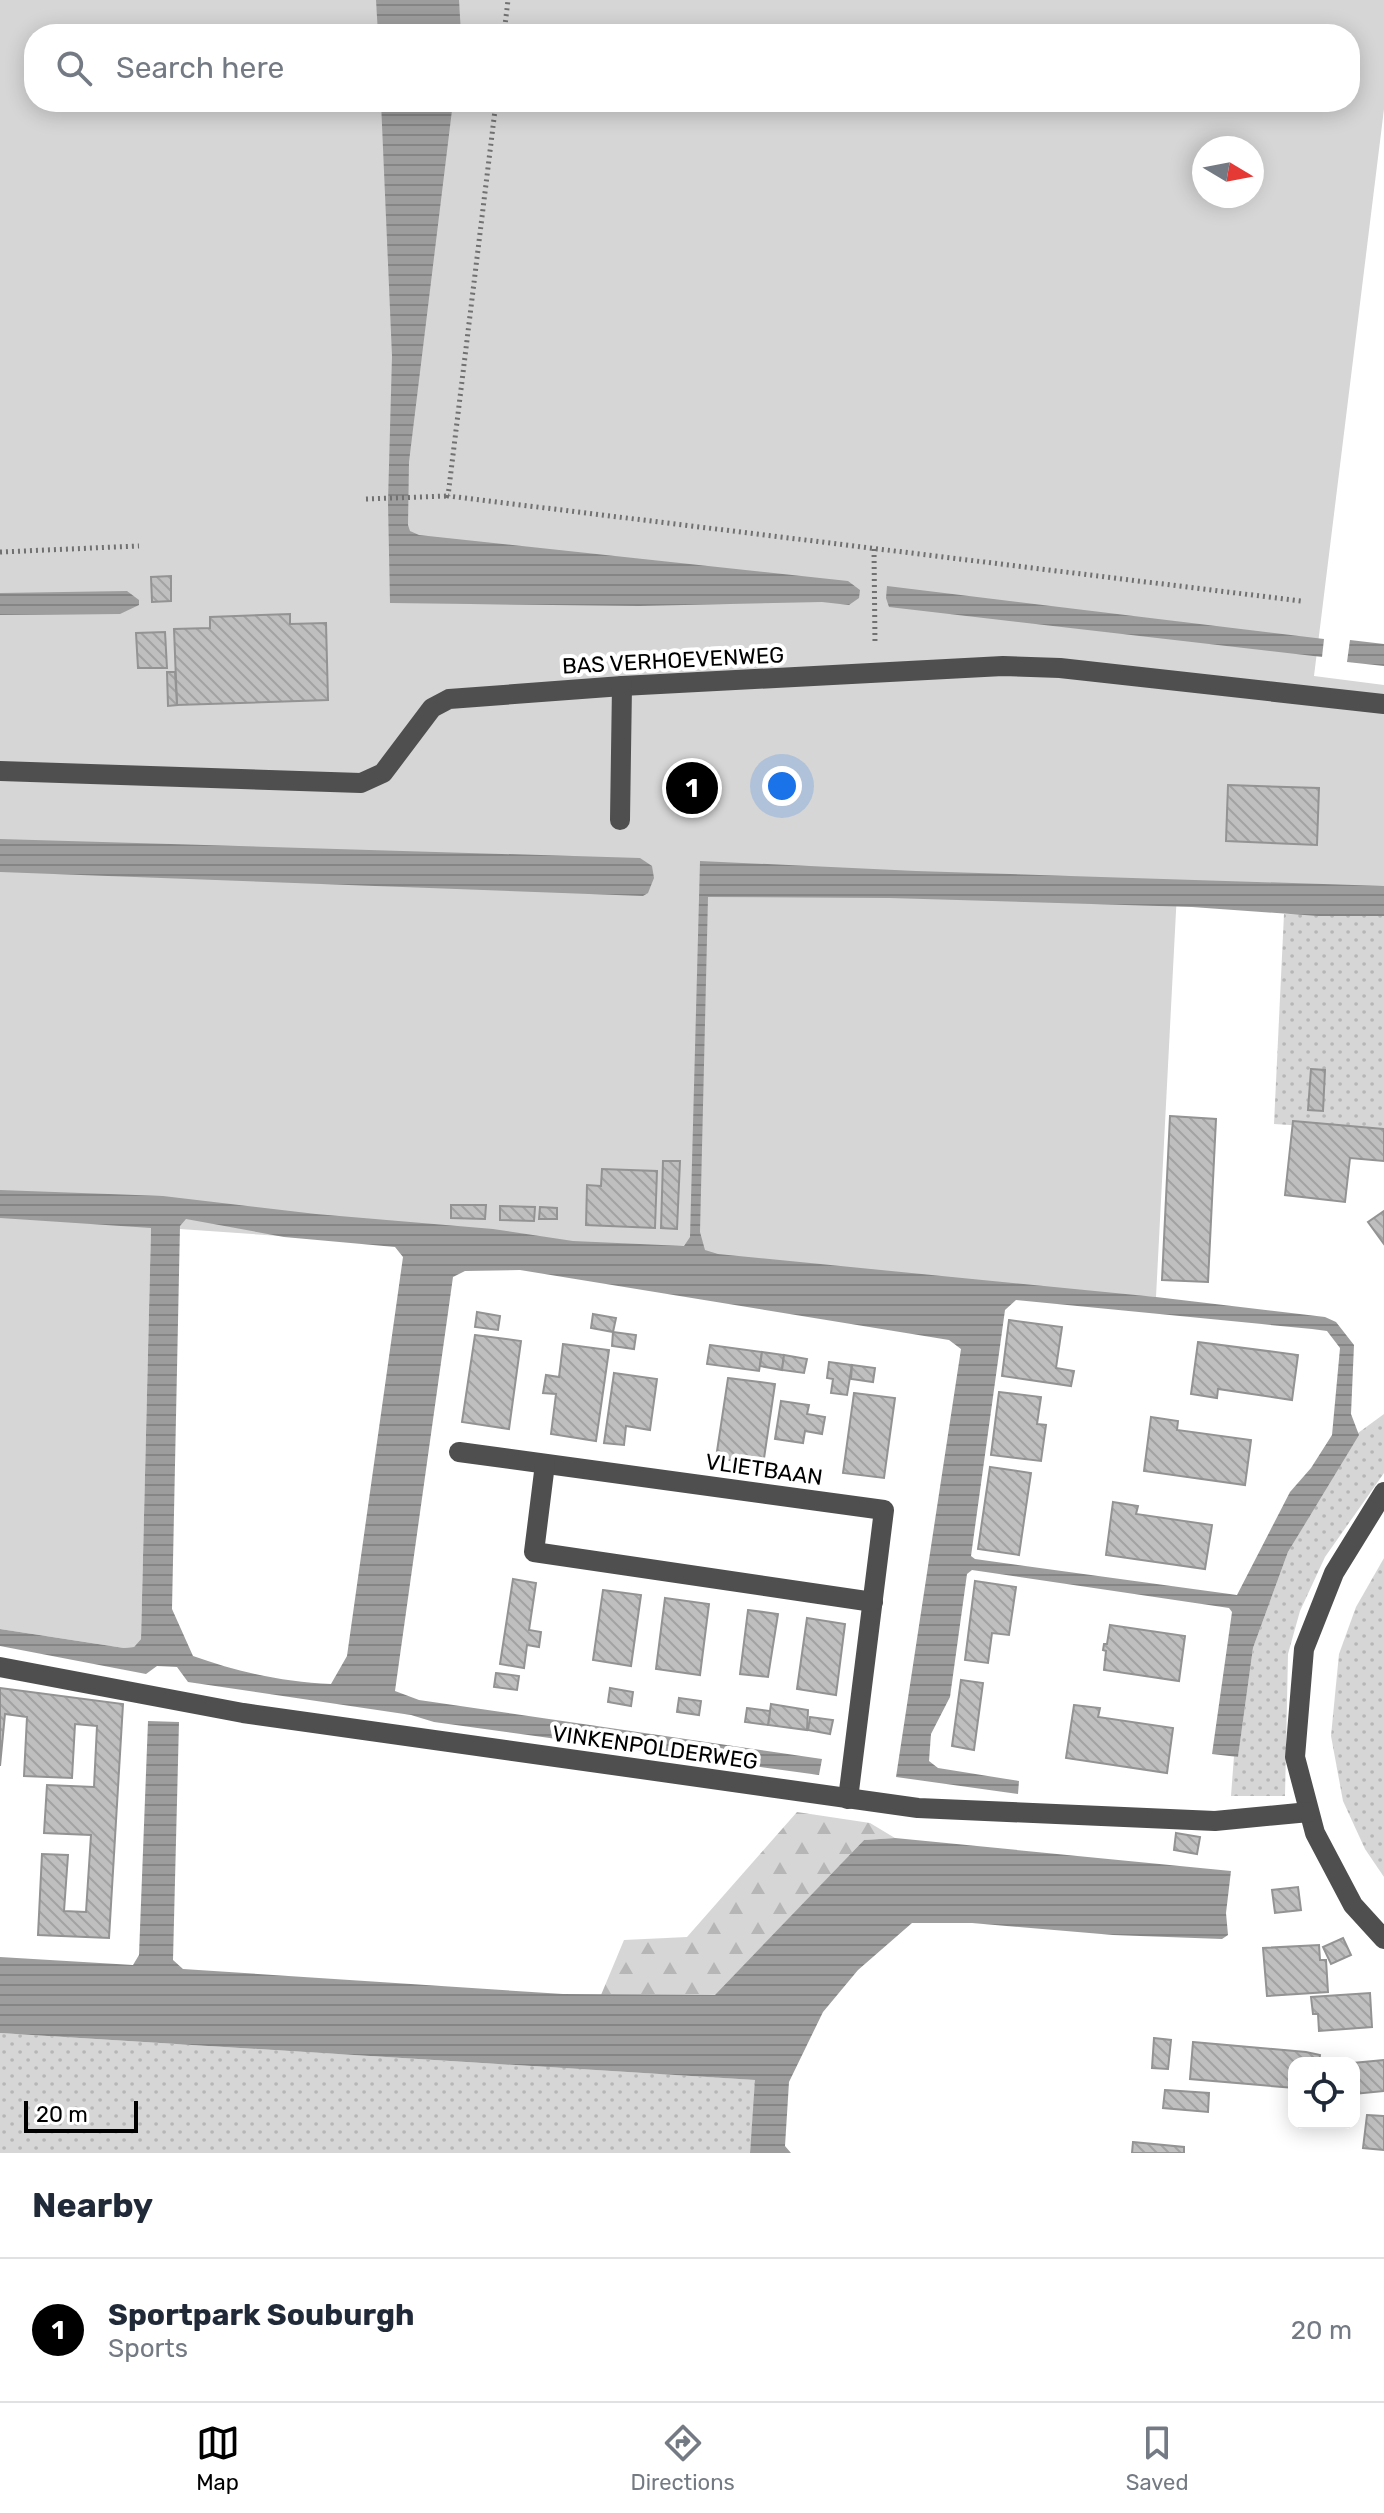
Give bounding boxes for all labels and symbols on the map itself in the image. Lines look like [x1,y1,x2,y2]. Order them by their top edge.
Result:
north arrow [1192,136,1264,208]
street label: BAS VERHOEVENWEG [561,641,785,680]
pin: 1 [666,758,718,818]
your location [762,766,802,806]
street label: VLIETBAAN [704,1448,824,1491]
street label: VINKENPOLDERWEG [550,1720,760,1775]
scale bar [24,2097,138,2133]

